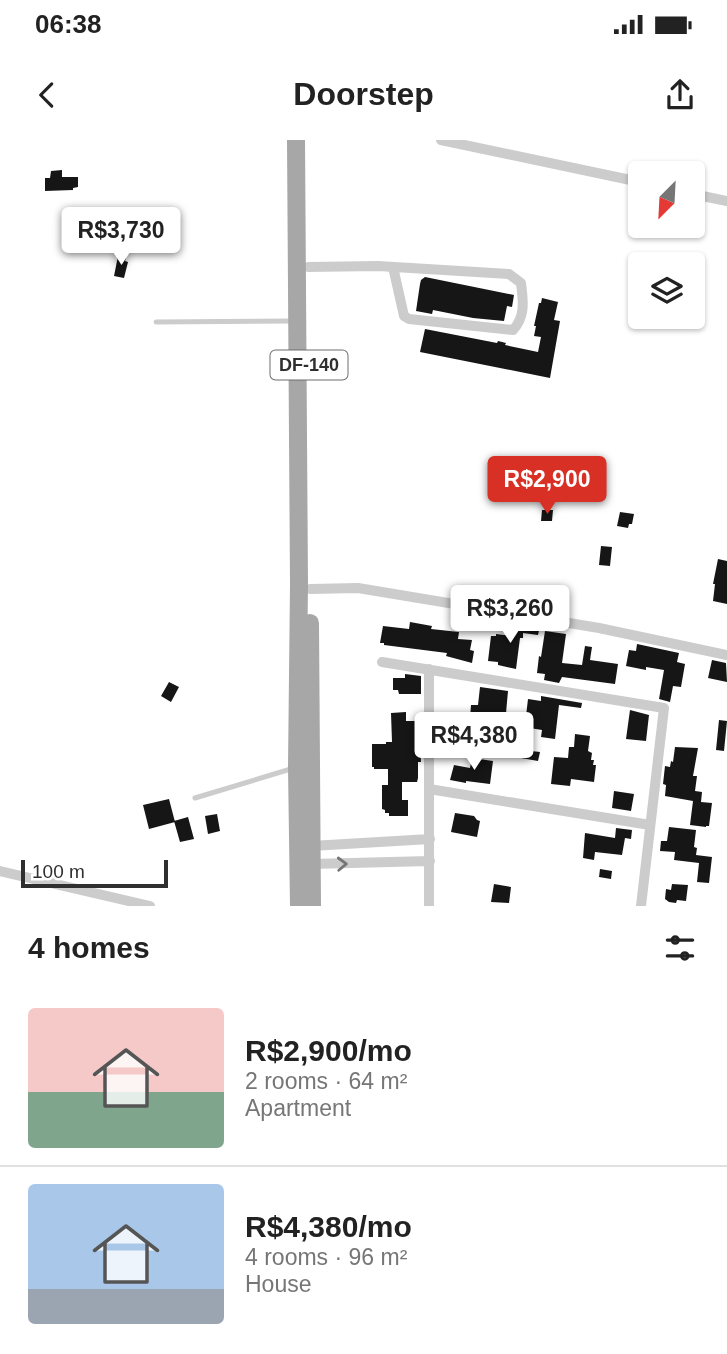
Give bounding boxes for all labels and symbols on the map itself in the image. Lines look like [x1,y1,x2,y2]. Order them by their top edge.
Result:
north arrow [628,161,705,238]
pin: R$3,730 [56,208,186,267]
road number: DF-140 [270,350,348,380]
pin: R$2,900 [482,456,612,516]
pin: R$3,260 [445,586,575,645]
pin: R$4,380 [409,712,539,772]
one-way arrow [336,856,347,871]
scale bar [21,857,168,889]

